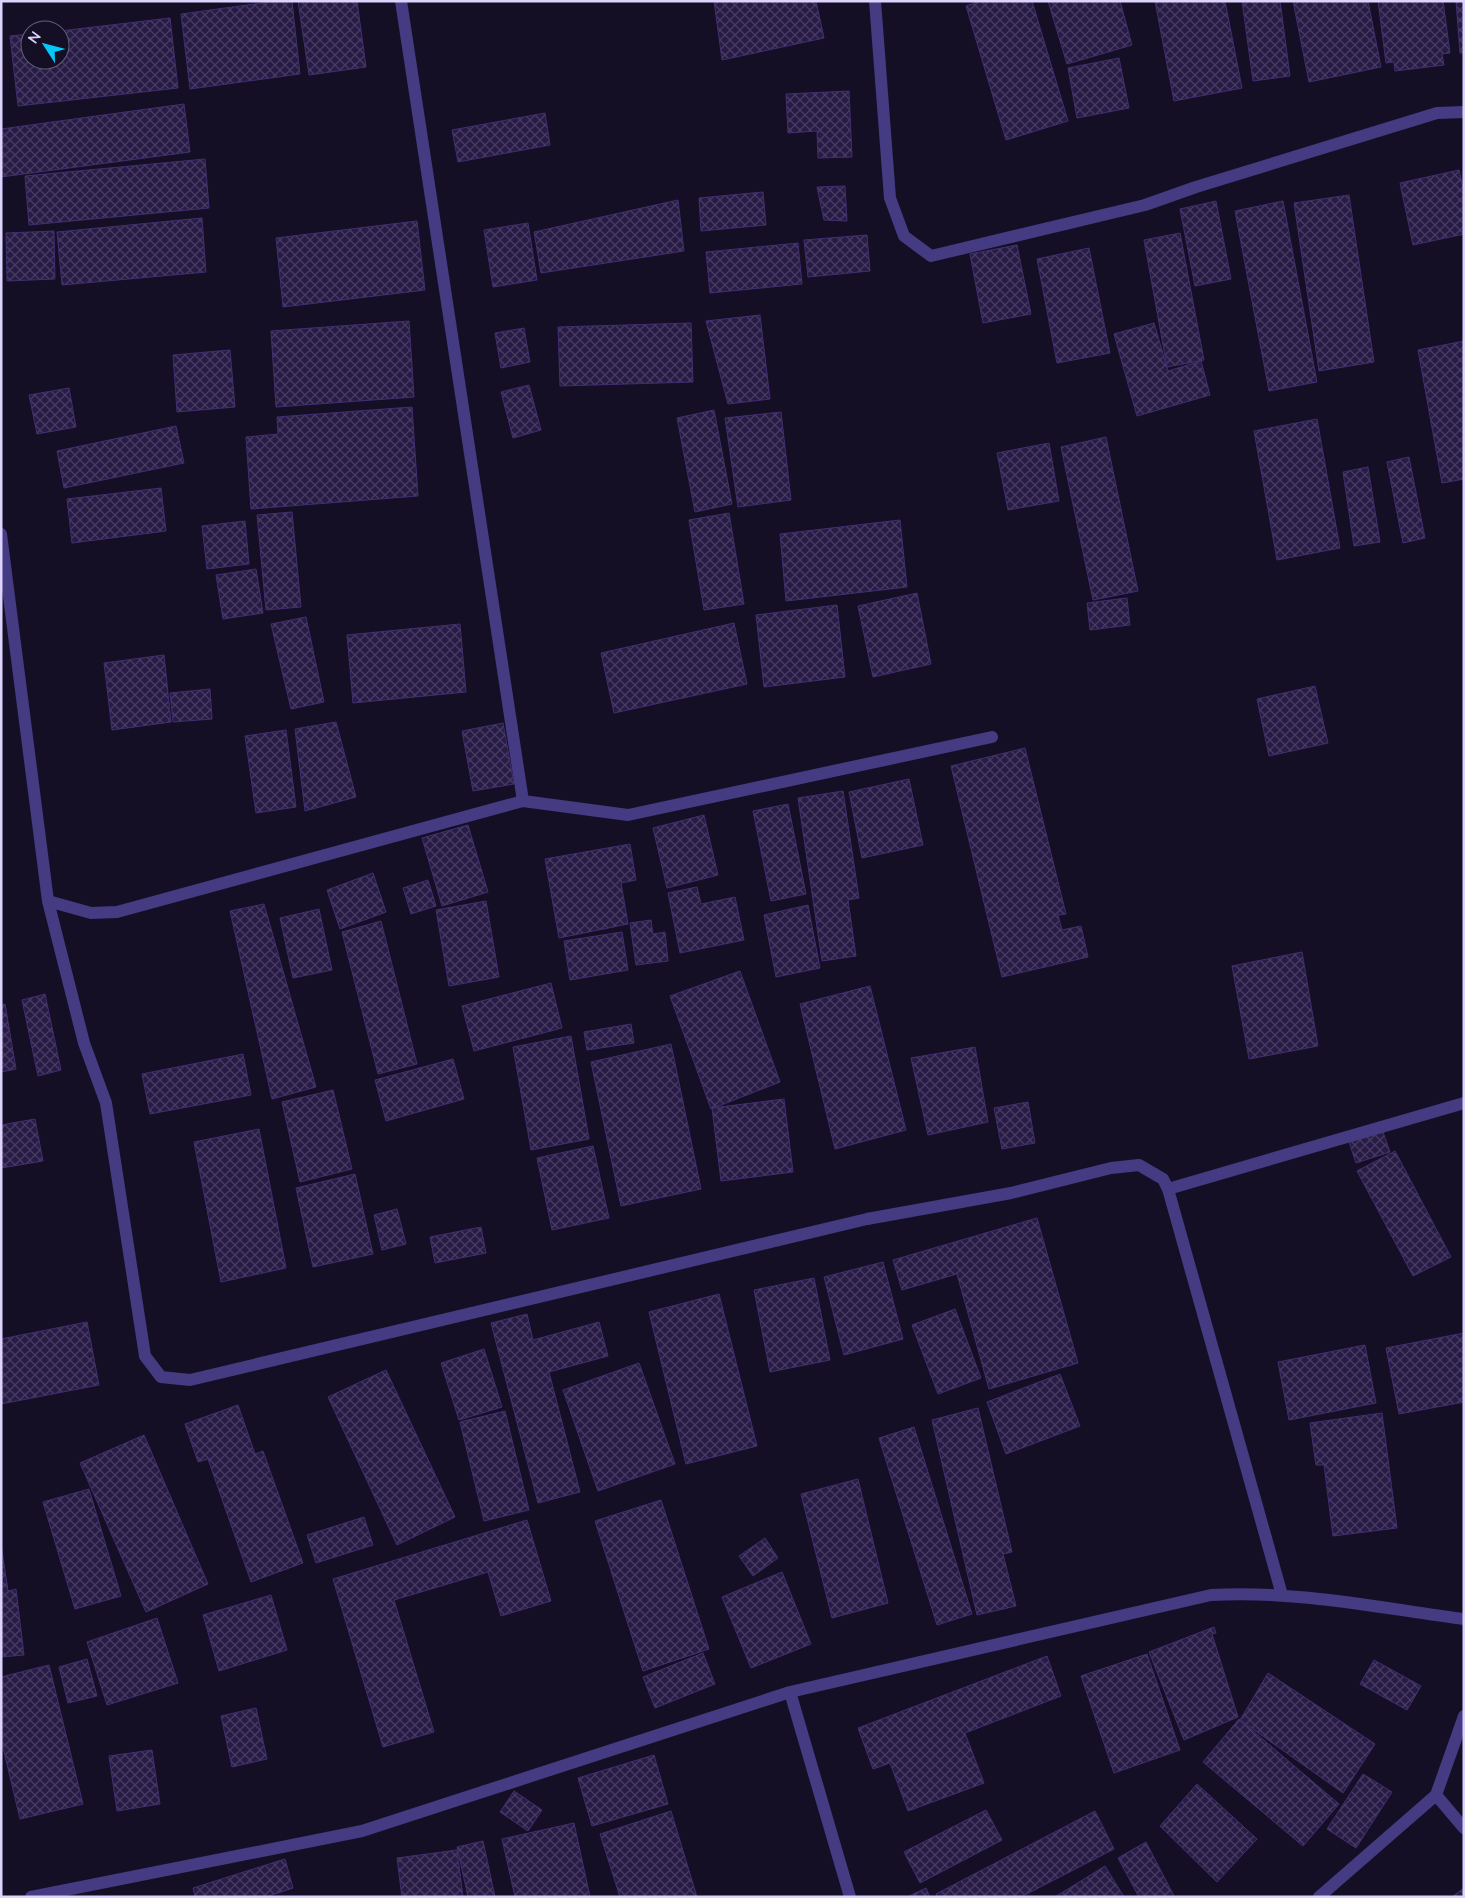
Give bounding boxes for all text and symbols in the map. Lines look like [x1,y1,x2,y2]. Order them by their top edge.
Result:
north arrow [20,20,70,70]
text: N [24,28,44,46]

